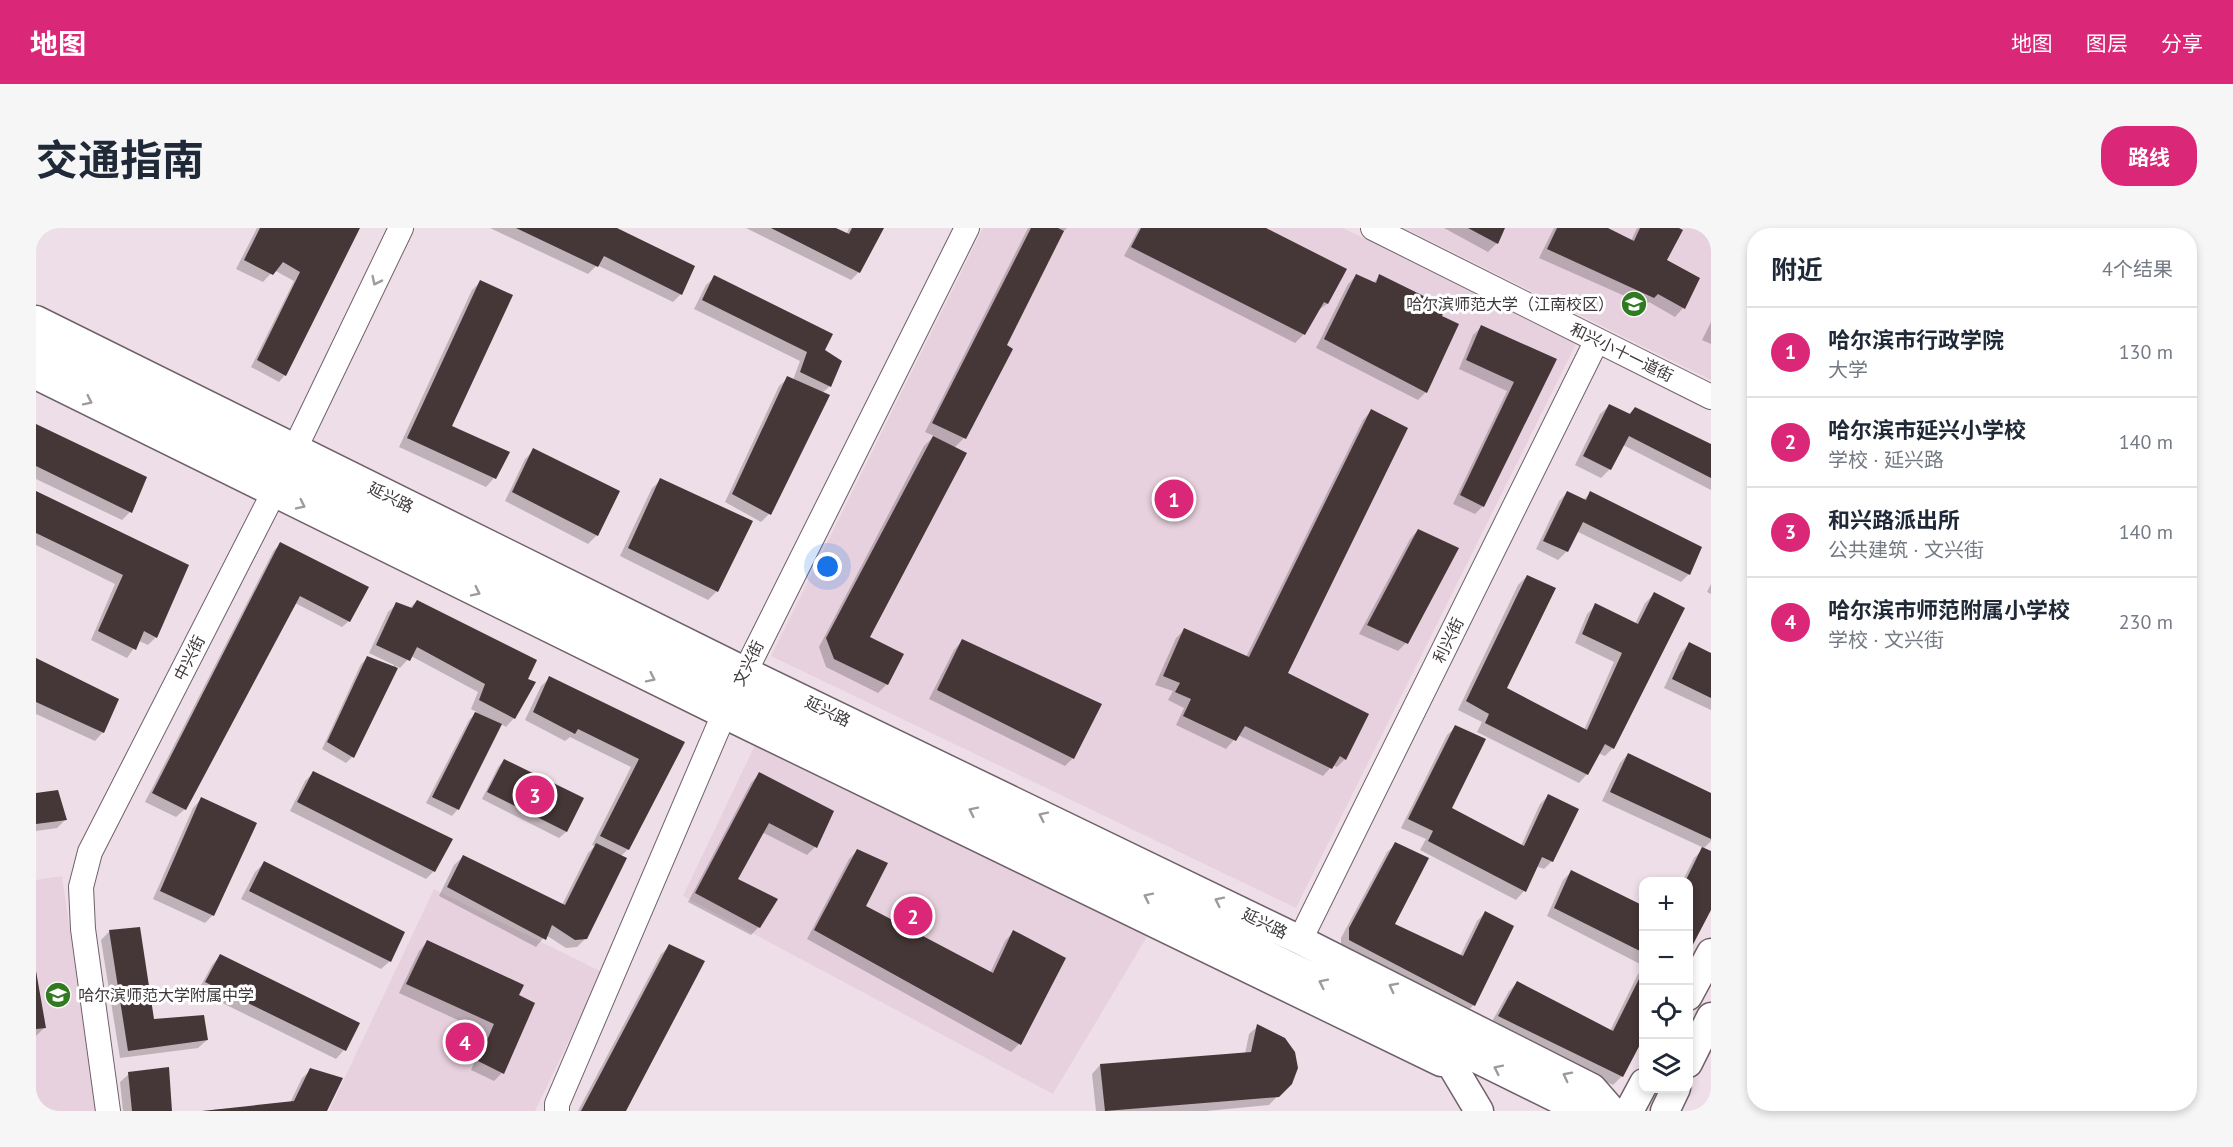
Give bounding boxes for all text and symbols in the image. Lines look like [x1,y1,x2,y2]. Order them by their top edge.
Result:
text: 地图 [30,25,86,62]
text: 地图 [2011,30,2053,57]
text: 图层 [2086,30,2128,57]
text: 分享 [2161,30,2203,57]
button: 路线 [2101,126,2197,186]
text: 交通指南 [36,132,204,187]
text: 附近 [1771,253,1823,286]
text: 4个结果 [2102,256,2173,282]
one-way arrow [371,274,383,285]
school or university icon: 哈尔滨师范大学（江南校区） [1619,289,1649,319]
place label: 哈尔滨师范大学（江南校区） [1406,294,1614,314]
street label: 和兴小十一道街 [1567,318,1677,386]
text: 哈尔滨市行政学院 [1828,326,2004,354]
text: 1 [1785,339,1796,365]
text: 130 m [2119,339,2173,365]
text: 大学 [1828,357,1868,383]
one-way arrow [82,393,93,405]
text: 哈尔滨市延兴小学校 [1828,416,2026,444]
text: 2 [1785,429,1796,455]
text: 140 m [2119,429,2173,455]
text: 学校 · 延兴路 [1828,447,1944,473]
pin: 1 [1154,476,1194,522]
street label: 延兴路 [365,477,417,517]
one-way arrow [295,498,306,510]
text: 和兴路派出所 [1828,506,1960,534]
text: 3 [1785,519,1796,545]
text: 140 m [2119,519,2173,545]
text: 公共建筑 · 文兴街 [1828,537,1984,563]
your location [813,552,842,581]
one-way arrow [469,584,480,596]
text: 哈尔滨市师范附属小学校 [1828,596,2070,624]
text: 4 [1785,609,1796,635]
text: 230 m [2119,609,2173,635]
street label: 利兴街 [1428,614,1468,666]
text: 学校 · 文兴街 [1828,627,1944,653]
street label: 中兴街 [169,632,209,684]
street label: 文兴街 [728,637,768,689]
one-way arrow [644,671,655,683]
street label: 延兴路 [802,691,854,731]
pin: 3 [516,772,554,818]
one-way arrow [968,806,979,818]
one-way arrow [1039,811,1050,823]
map controls [1639,877,1693,1093]
button: + [1639,877,1693,931]
one-way arrow [1144,892,1155,904]
pin: 2 [894,894,932,938]
one-way arrow [1214,896,1225,908]
street label: 延兴路 [1239,903,1291,943]
button: − [1639,931,1693,985]
one-way arrow [1319,978,1330,990]
school or university icon: 哈尔滨师范大学附属中学 [43,980,73,1010]
one-way arrow [1389,983,1400,995]
place label: 哈尔滨师范大学附属中学 [78,985,254,1005]
button: locate [1639,985,1693,1039]
pin: 4 [446,1020,484,1064]
button: layers [1639,1039,1693,1093]
one-way arrow [1494,1064,1505,1076]
one-way arrow [1563,1071,1574,1083]

